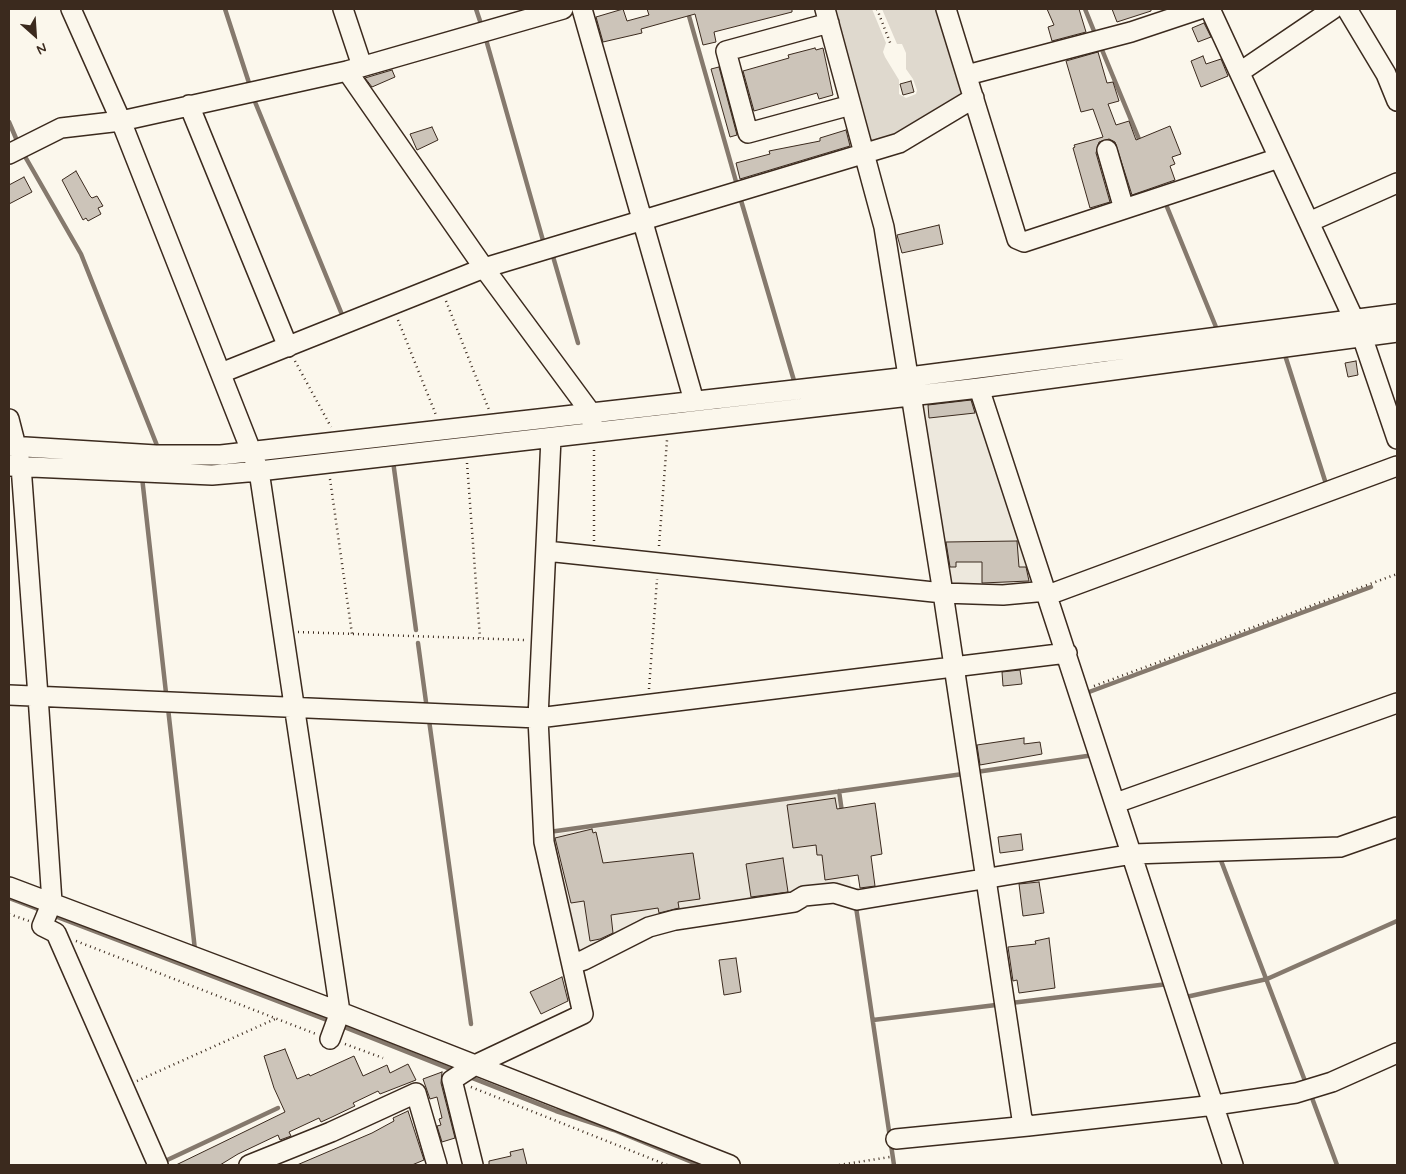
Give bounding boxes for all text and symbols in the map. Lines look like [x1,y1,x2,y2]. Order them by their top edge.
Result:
north arrow [10,10,60,60]
text: N [33,38,50,59]

